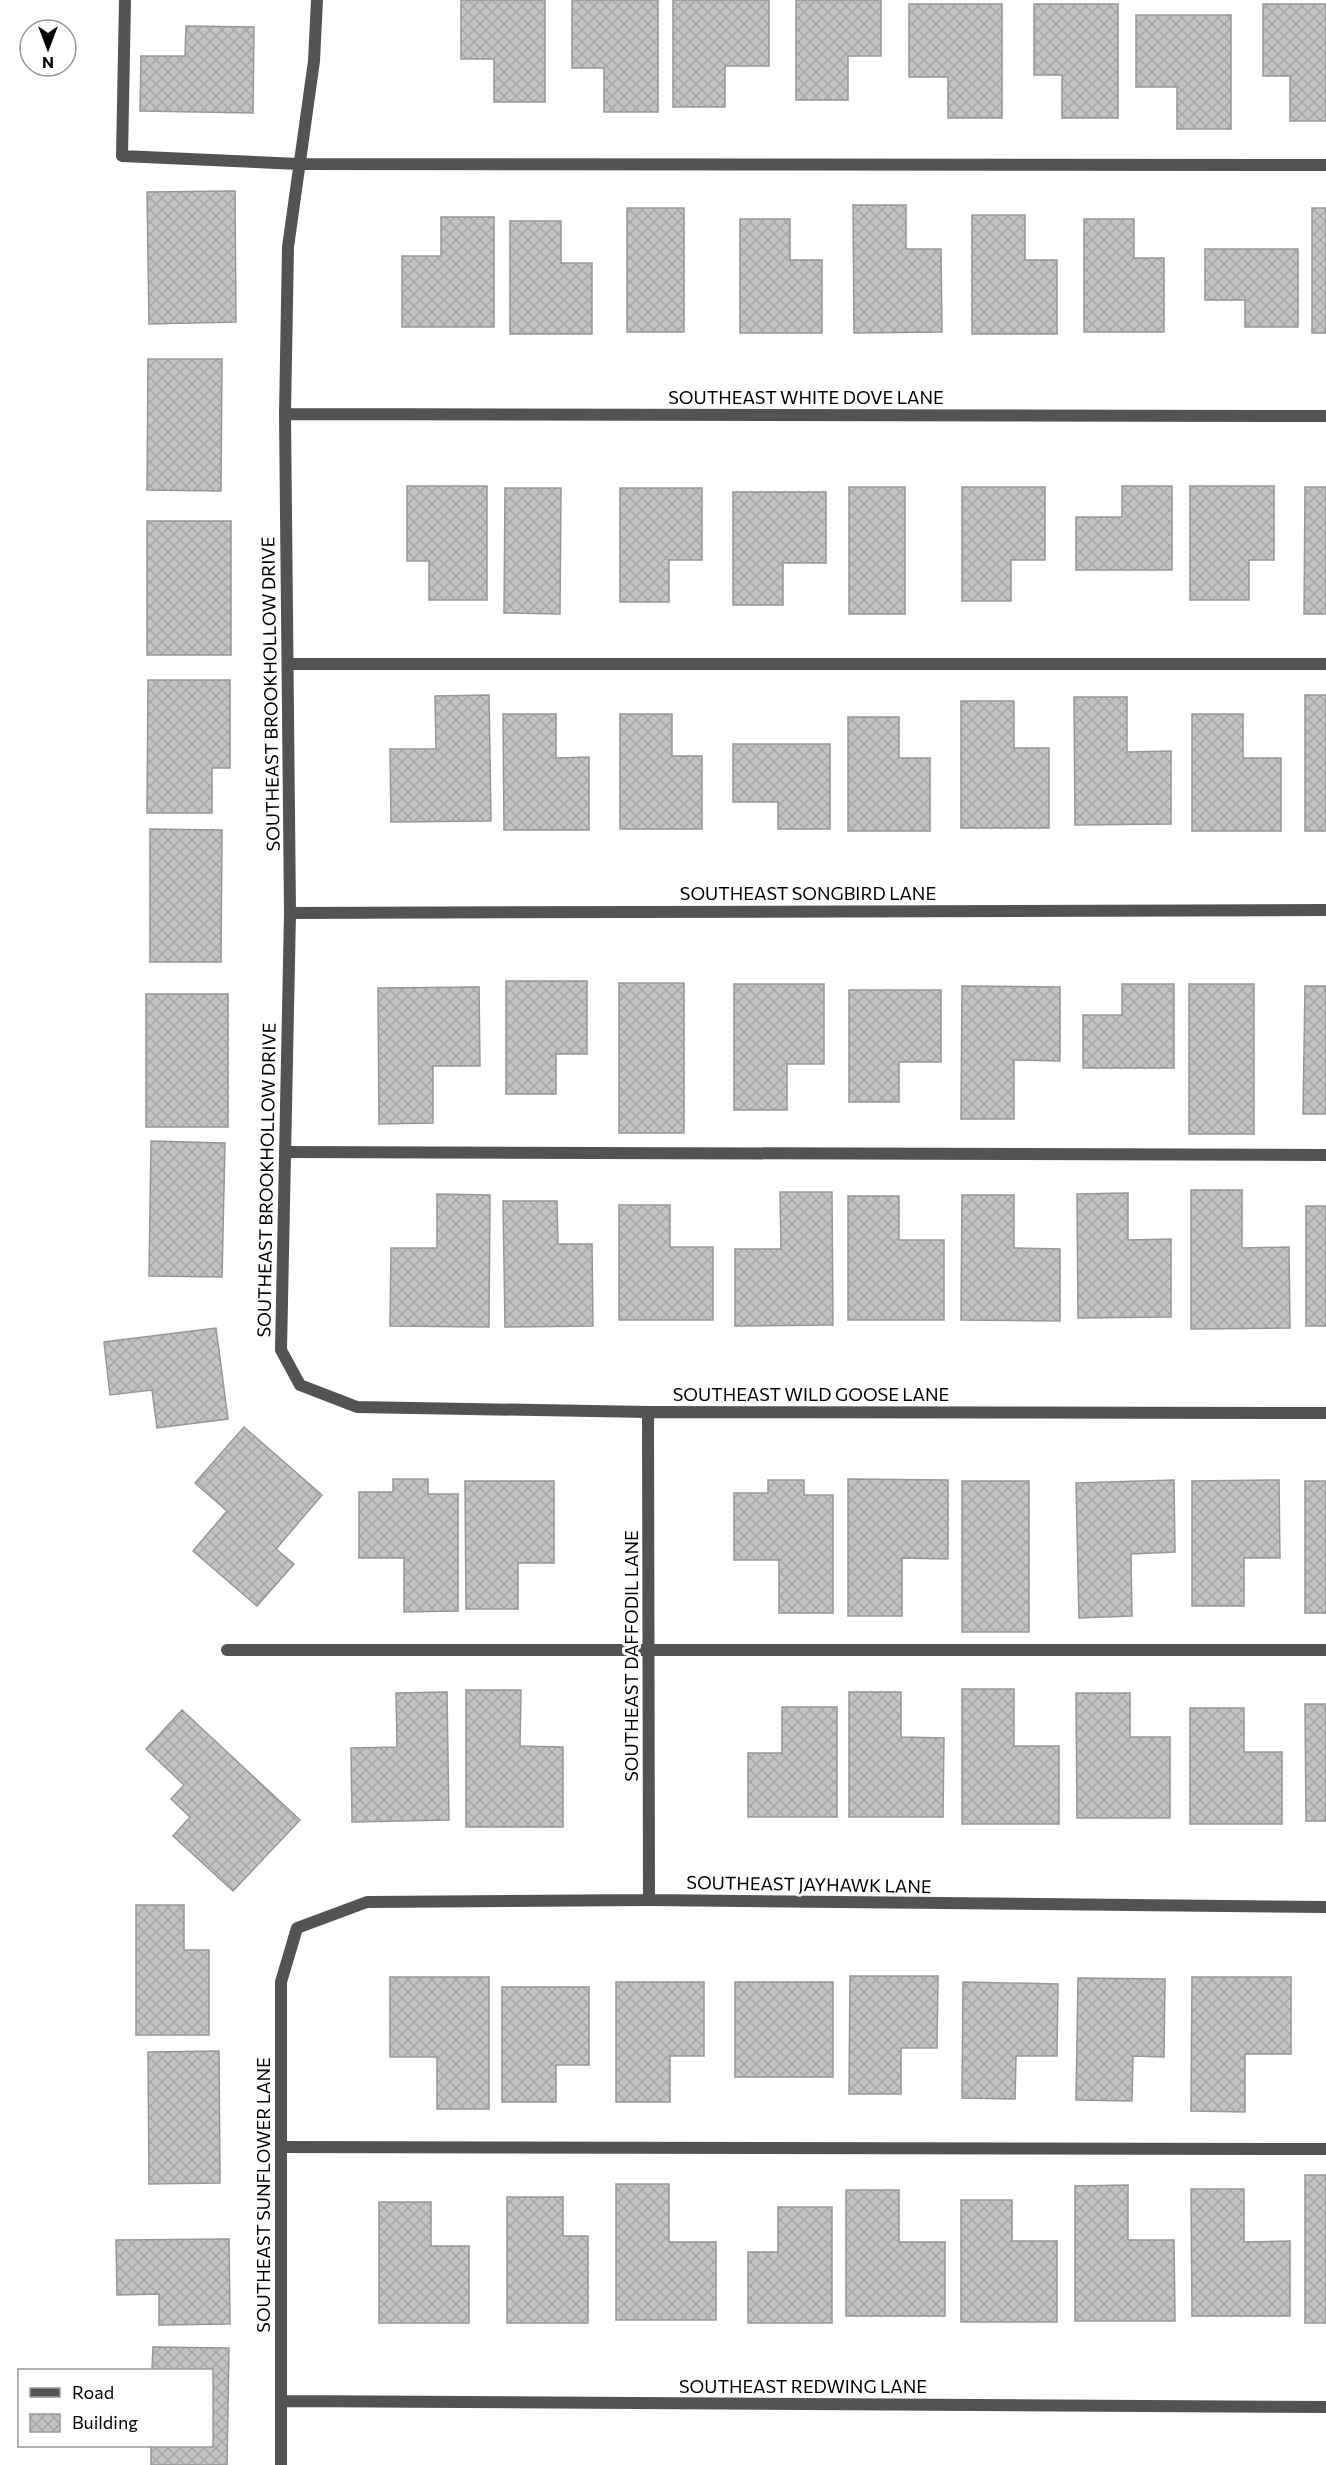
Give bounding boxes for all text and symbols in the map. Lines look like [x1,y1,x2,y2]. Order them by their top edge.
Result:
north arrow [18,18,78,78]
text: N [42,54,54,73]
street label: SOUTHEAST WHITE DOVE LANE [668,386,944,408]
street label: SOUTHEAST BROOKHOLLOW DRIVE [256,536,284,852]
street label: SOUTHEAST SONGBIRD LANE [680,882,936,904]
street label: SOUTHEAST BROOKHOLLOW DRIVE [252,1022,280,1338]
street label: SOUTHEAST WILD GOOSE LANE [673,1383,949,1405]
street label: SOUTHEAST DAFFODIL LANE [620,1530,642,1782]
street label: SOUTHEAST JAYHAWK LANE [686,1871,932,1897]
street label: SOUTHEAST SUNFLOWER LANE [252,2057,274,2333]
legend [18,2369,213,2447]
street label: SOUTHEAST REDWING LANE [679,2375,927,2397]
text: Road [72,2381,114,2403]
text: Building [72,2411,138,2433]

